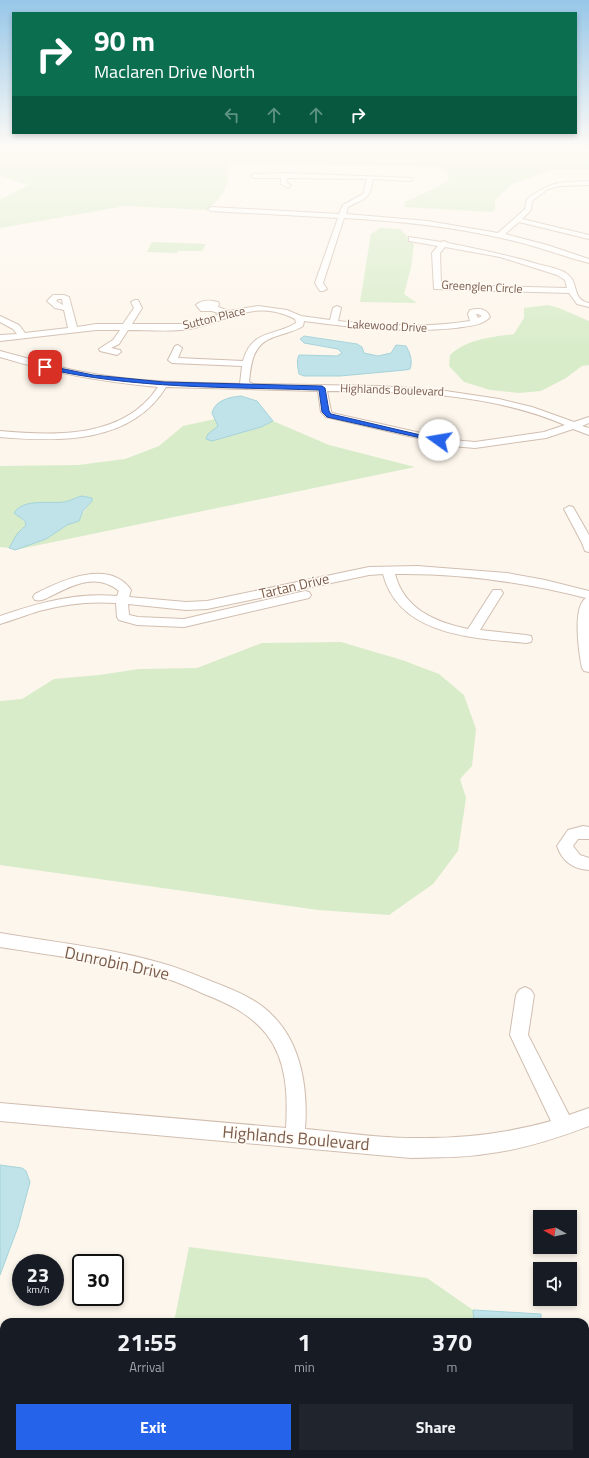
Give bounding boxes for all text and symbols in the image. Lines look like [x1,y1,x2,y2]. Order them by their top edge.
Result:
text: 90 m [94,19,155,62]
icon: right [28,28,80,80]
text: Maclaren Drive North [94,58,255,85]
icon: left [221,104,243,126]
icon: ahead [263,104,285,126]
icon: ahead [305,104,327,126]
icon: right [347,104,369,126]
street label: Greenglen Circle [441,275,523,298]
street label: Sutton Place [181,301,247,334]
street label: Lakewood Drive [346,314,428,337]
pin [28,350,62,384]
icon: arrive [34,356,56,378]
street label: Highlands Boulevard [340,378,444,401]
position arrow [418,419,460,461]
street label: Tartan Drive [257,567,331,604]
street label: Dunrobin Drive [62,939,172,987]
street label: Highlands Boulevard [221,1119,371,1157]
north arrow [533,1210,577,1254]
map controls [533,1210,577,1306]
speed limit sign: 30 [72,1254,124,1306]
text: 23 [27,1259,49,1290]
button: sound [533,1262,577,1306]
text: km/h [27,1282,49,1297]
text: 21:55 [117,1324,177,1360]
text: 1 [298,1324,311,1360]
text: 370 [432,1324,472,1360]
text: Arrival [129,1357,165,1377]
text: min [294,1357,315,1377]
text: m [446,1357,457,1377]
button: Exit [16,1404,291,1450]
button: Share [299,1404,573,1450]

